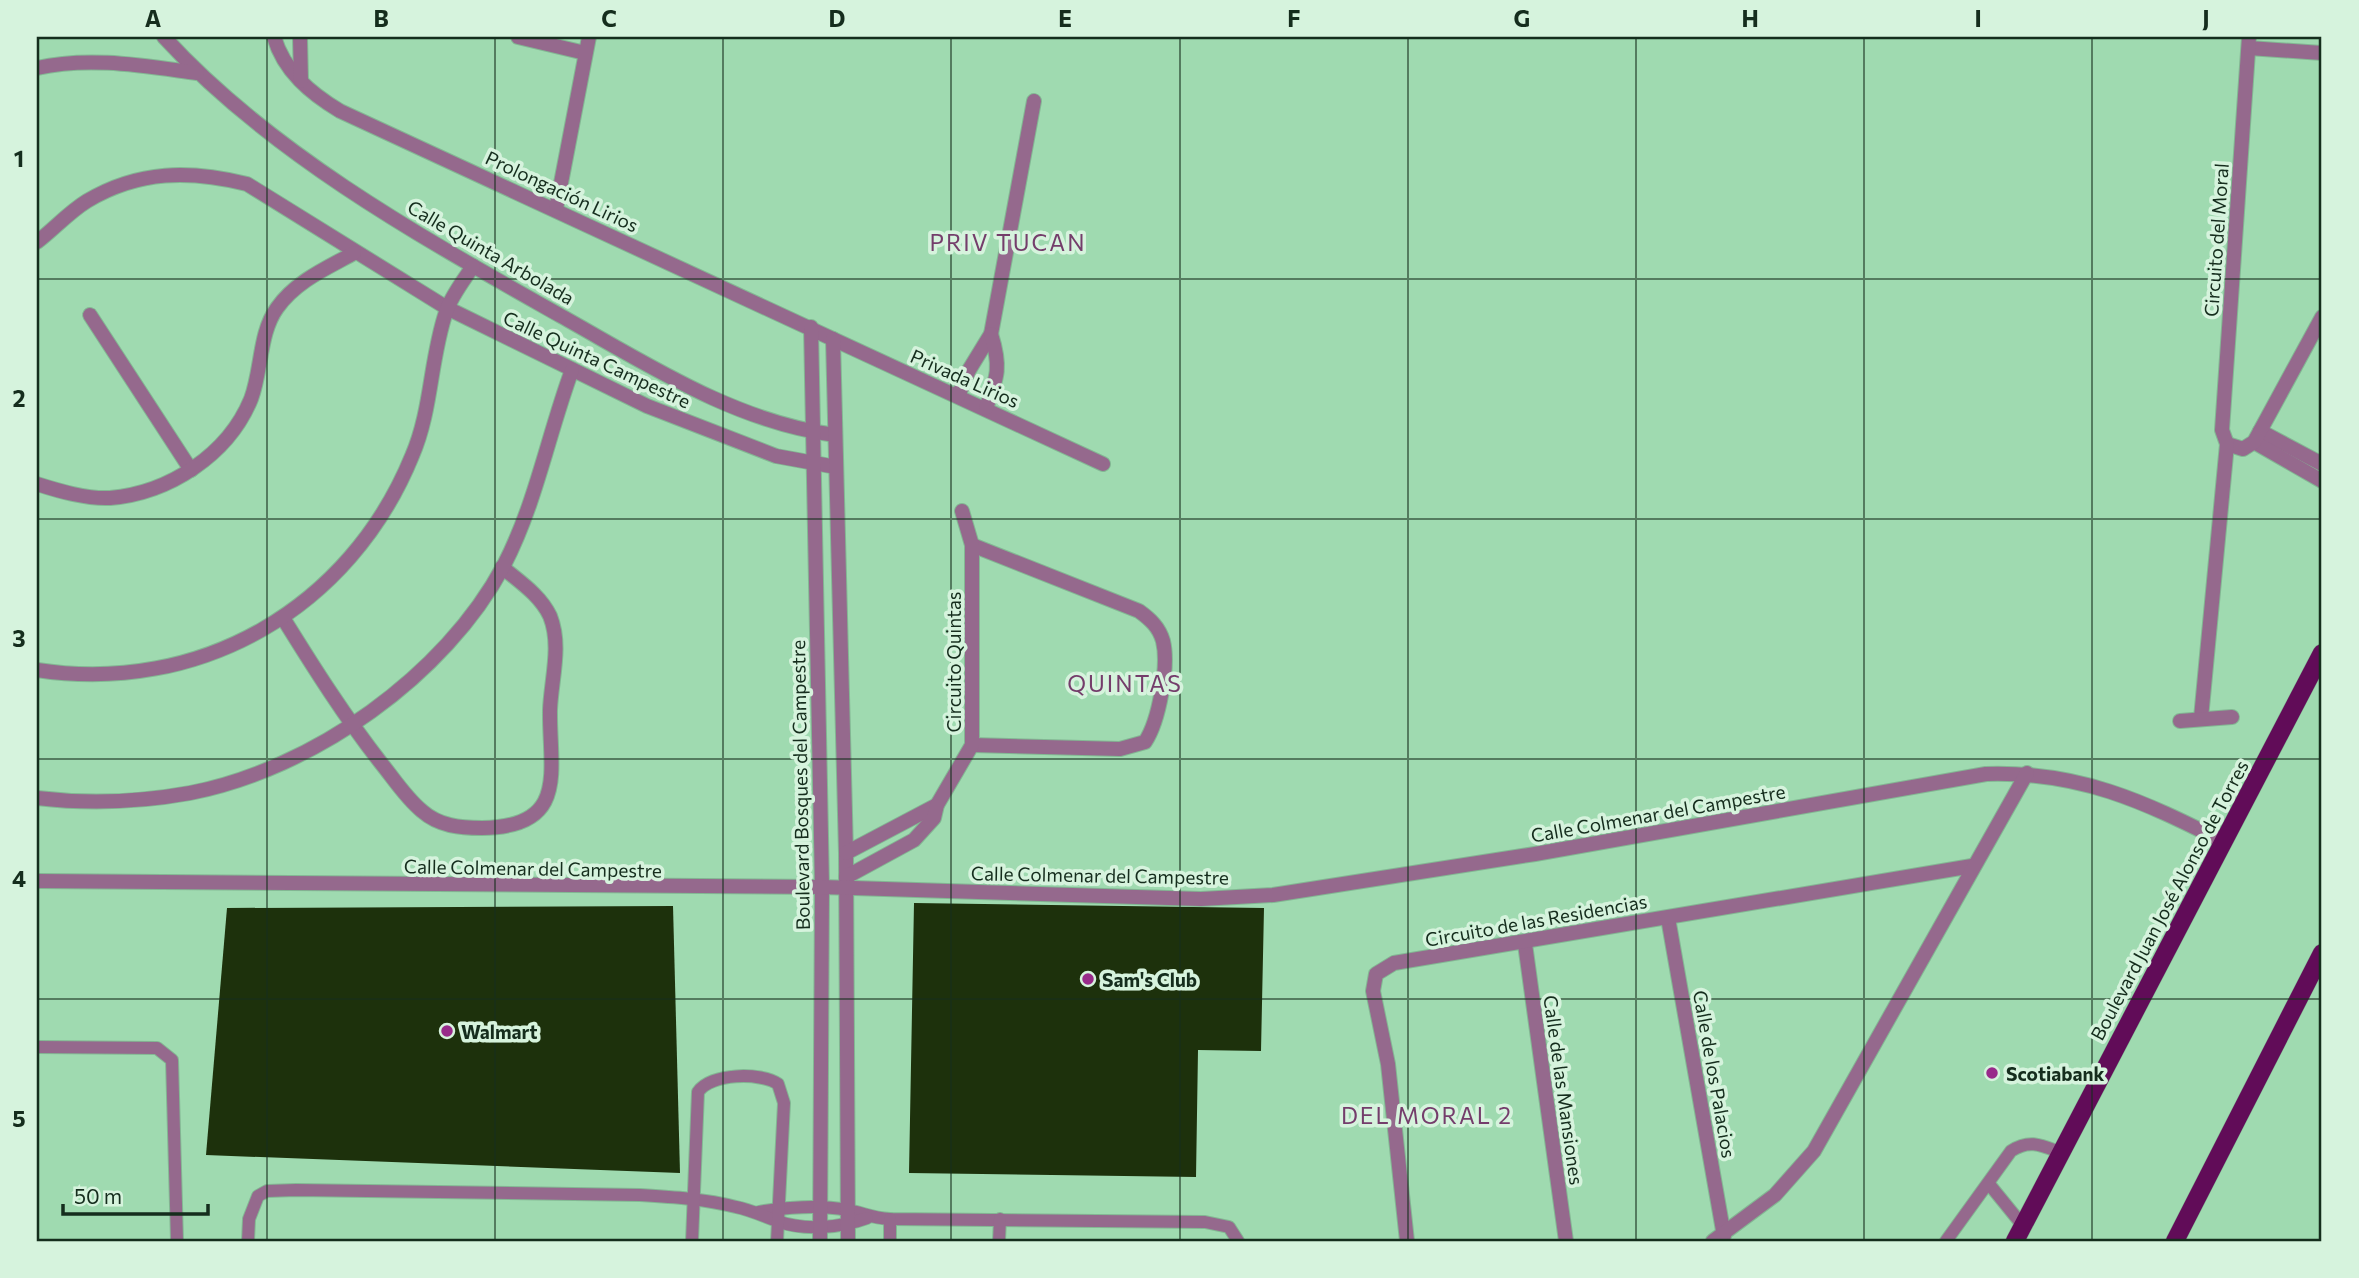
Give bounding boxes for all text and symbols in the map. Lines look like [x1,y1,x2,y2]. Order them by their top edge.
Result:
text: A [145,4,162,32]
text: B [373,4,389,32]
text: C [601,4,617,32]
text: D [829,4,846,32]
text: E [1058,4,1072,32]
text: F [1287,4,1301,32]
text: G [1514,4,1530,32]
text: H [1741,4,1759,32]
text: I [1974,4,1982,32]
text: J [2202,4,2210,32]
text: 1 [14,144,24,172]
street label: Prolongación Lirios [482,146,642,236]
street label: Circuito del Moral [2199,162,2233,318]
street label: Calle Quinta Arbolada [404,195,578,309]
district label: PRIV TUCAN [930,228,1086,256]
street label: Calle Quinta Campestre [500,305,694,413]
street label: Privada Lirios [907,344,1023,412]
text: 2 [12,384,26,412]
street label: Circuito Quintas [942,592,965,732]
text: 3 [12,624,26,652]
street label: Boulevard Bosques del Campestre [786,640,814,930]
district label: QUINTAS [1067,669,1183,697]
street label: Boulevard Juan José Alonso de Torres [2085,756,2253,1044]
street label: Calle Colmenar del Campestre [1529,779,1787,847]
street label: Calle Colmenar del Campestre [404,854,662,882]
street label: Calle Colmenar del Campestre [971,861,1229,889]
text: 4 [12,864,26,892]
street label: Circuito de las Residencias [1423,889,1649,951]
place label: Sam's Club [1102,968,1197,991]
marker: Sam's Club [1080,971,1096,987]
street label: Calle de los Palacios [1689,988,1741,1160]
street label: Calle de las Mansiones [1539,994,1589,1186]
place label: Walmart [461,1020,537,1043]
marker: Walmart [439,1023,455,1039]
place label: Scotiabank [2006,1062,2104,1085]
marker: Scotiabank [1984,1065,2000,1081]
district label: DEL MORAL 2 [1341,1101,1513,1129]
text: 5 [12,1104,26,1132]
scale bar [63,1173,208,1217]
text: 50 m [74,1183,122,1208]

